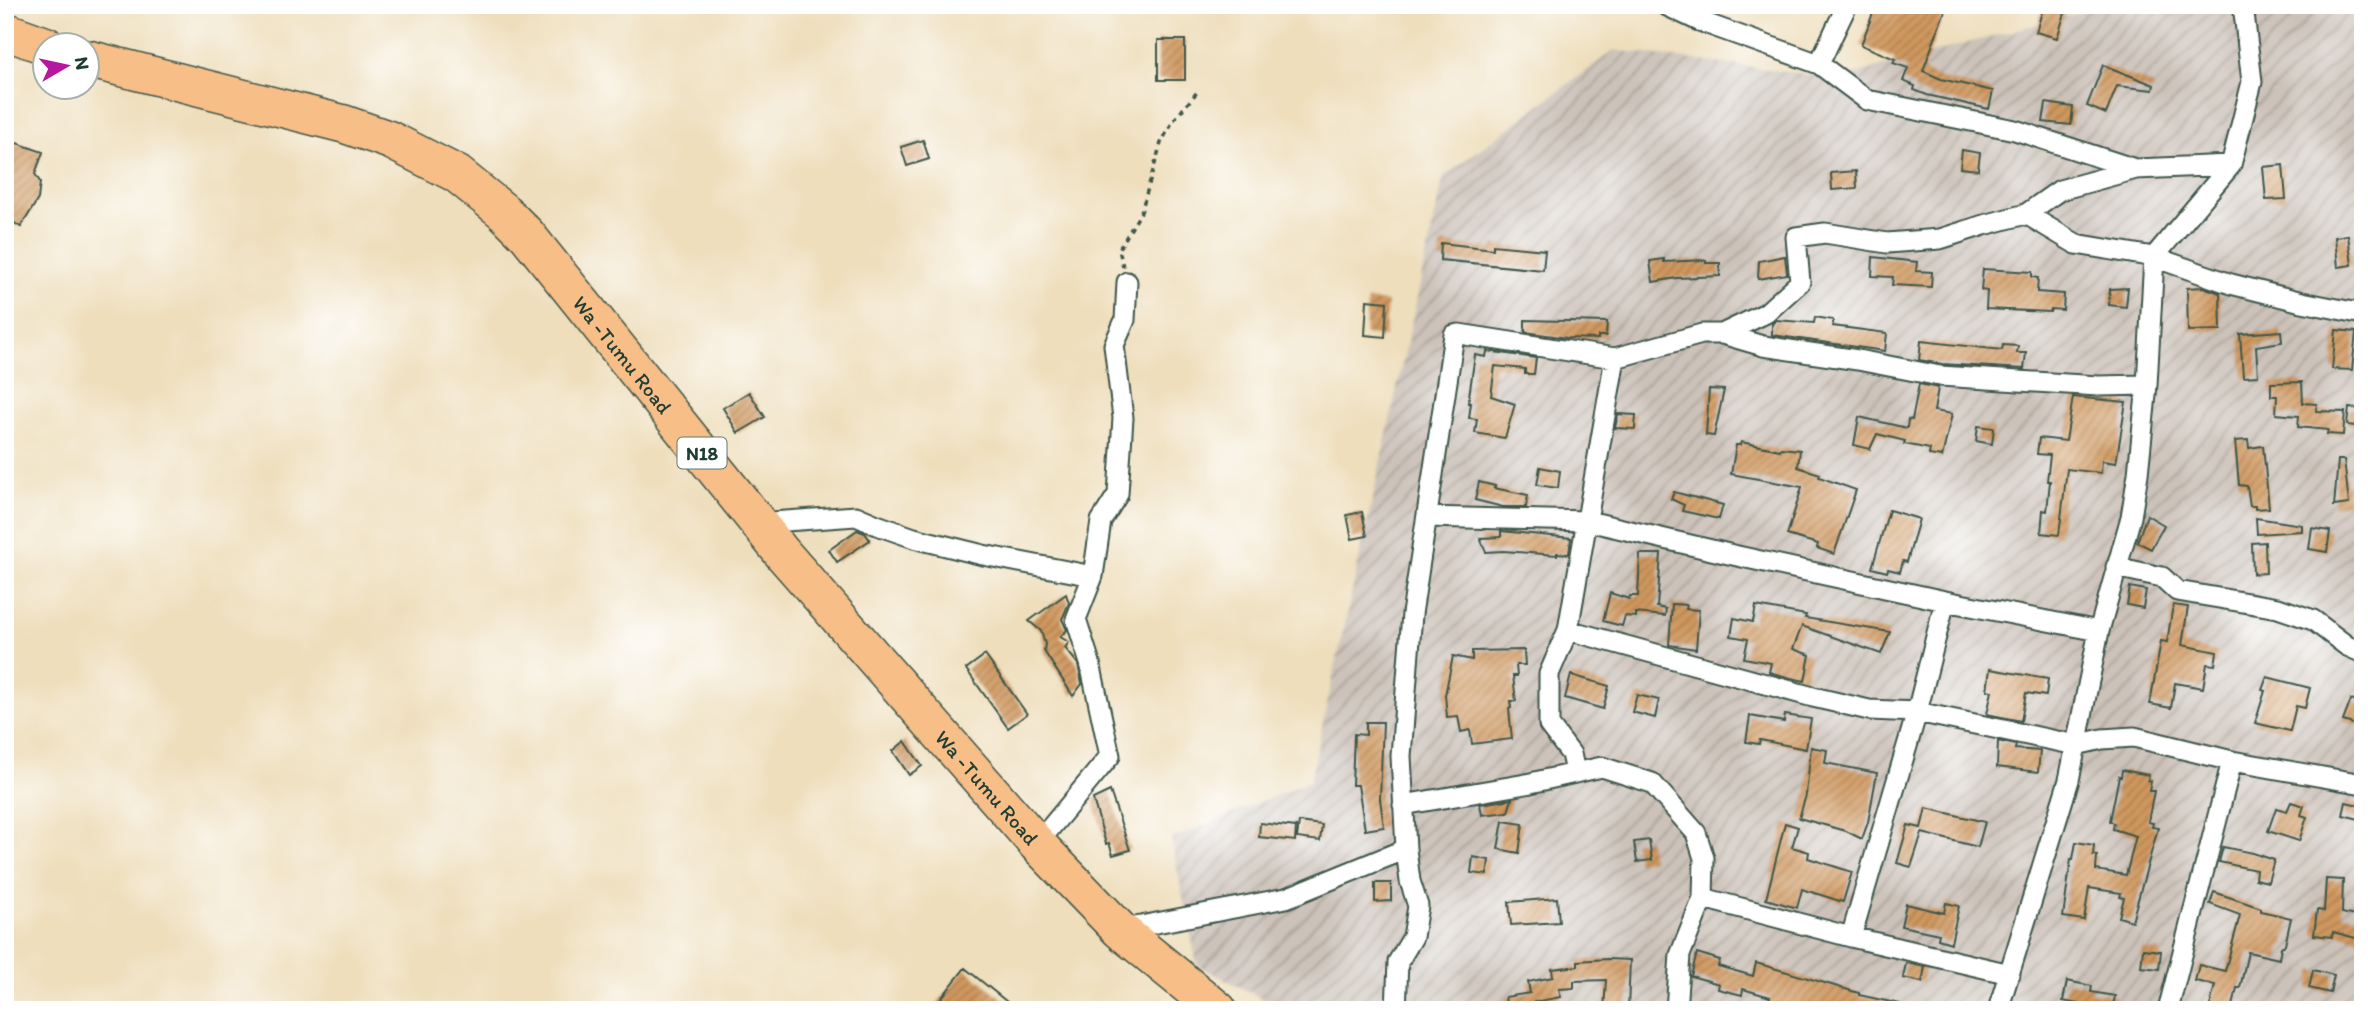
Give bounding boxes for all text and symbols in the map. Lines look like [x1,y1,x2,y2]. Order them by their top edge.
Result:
north arrow [32,32,102,102]
text: N [70,55,95,72]
street label: Wa -Tumu Road [568,290,678,418]
road number: N18 [678,437,726,468]
street label: Wa -Tumu Road [930,725,1044,850]

